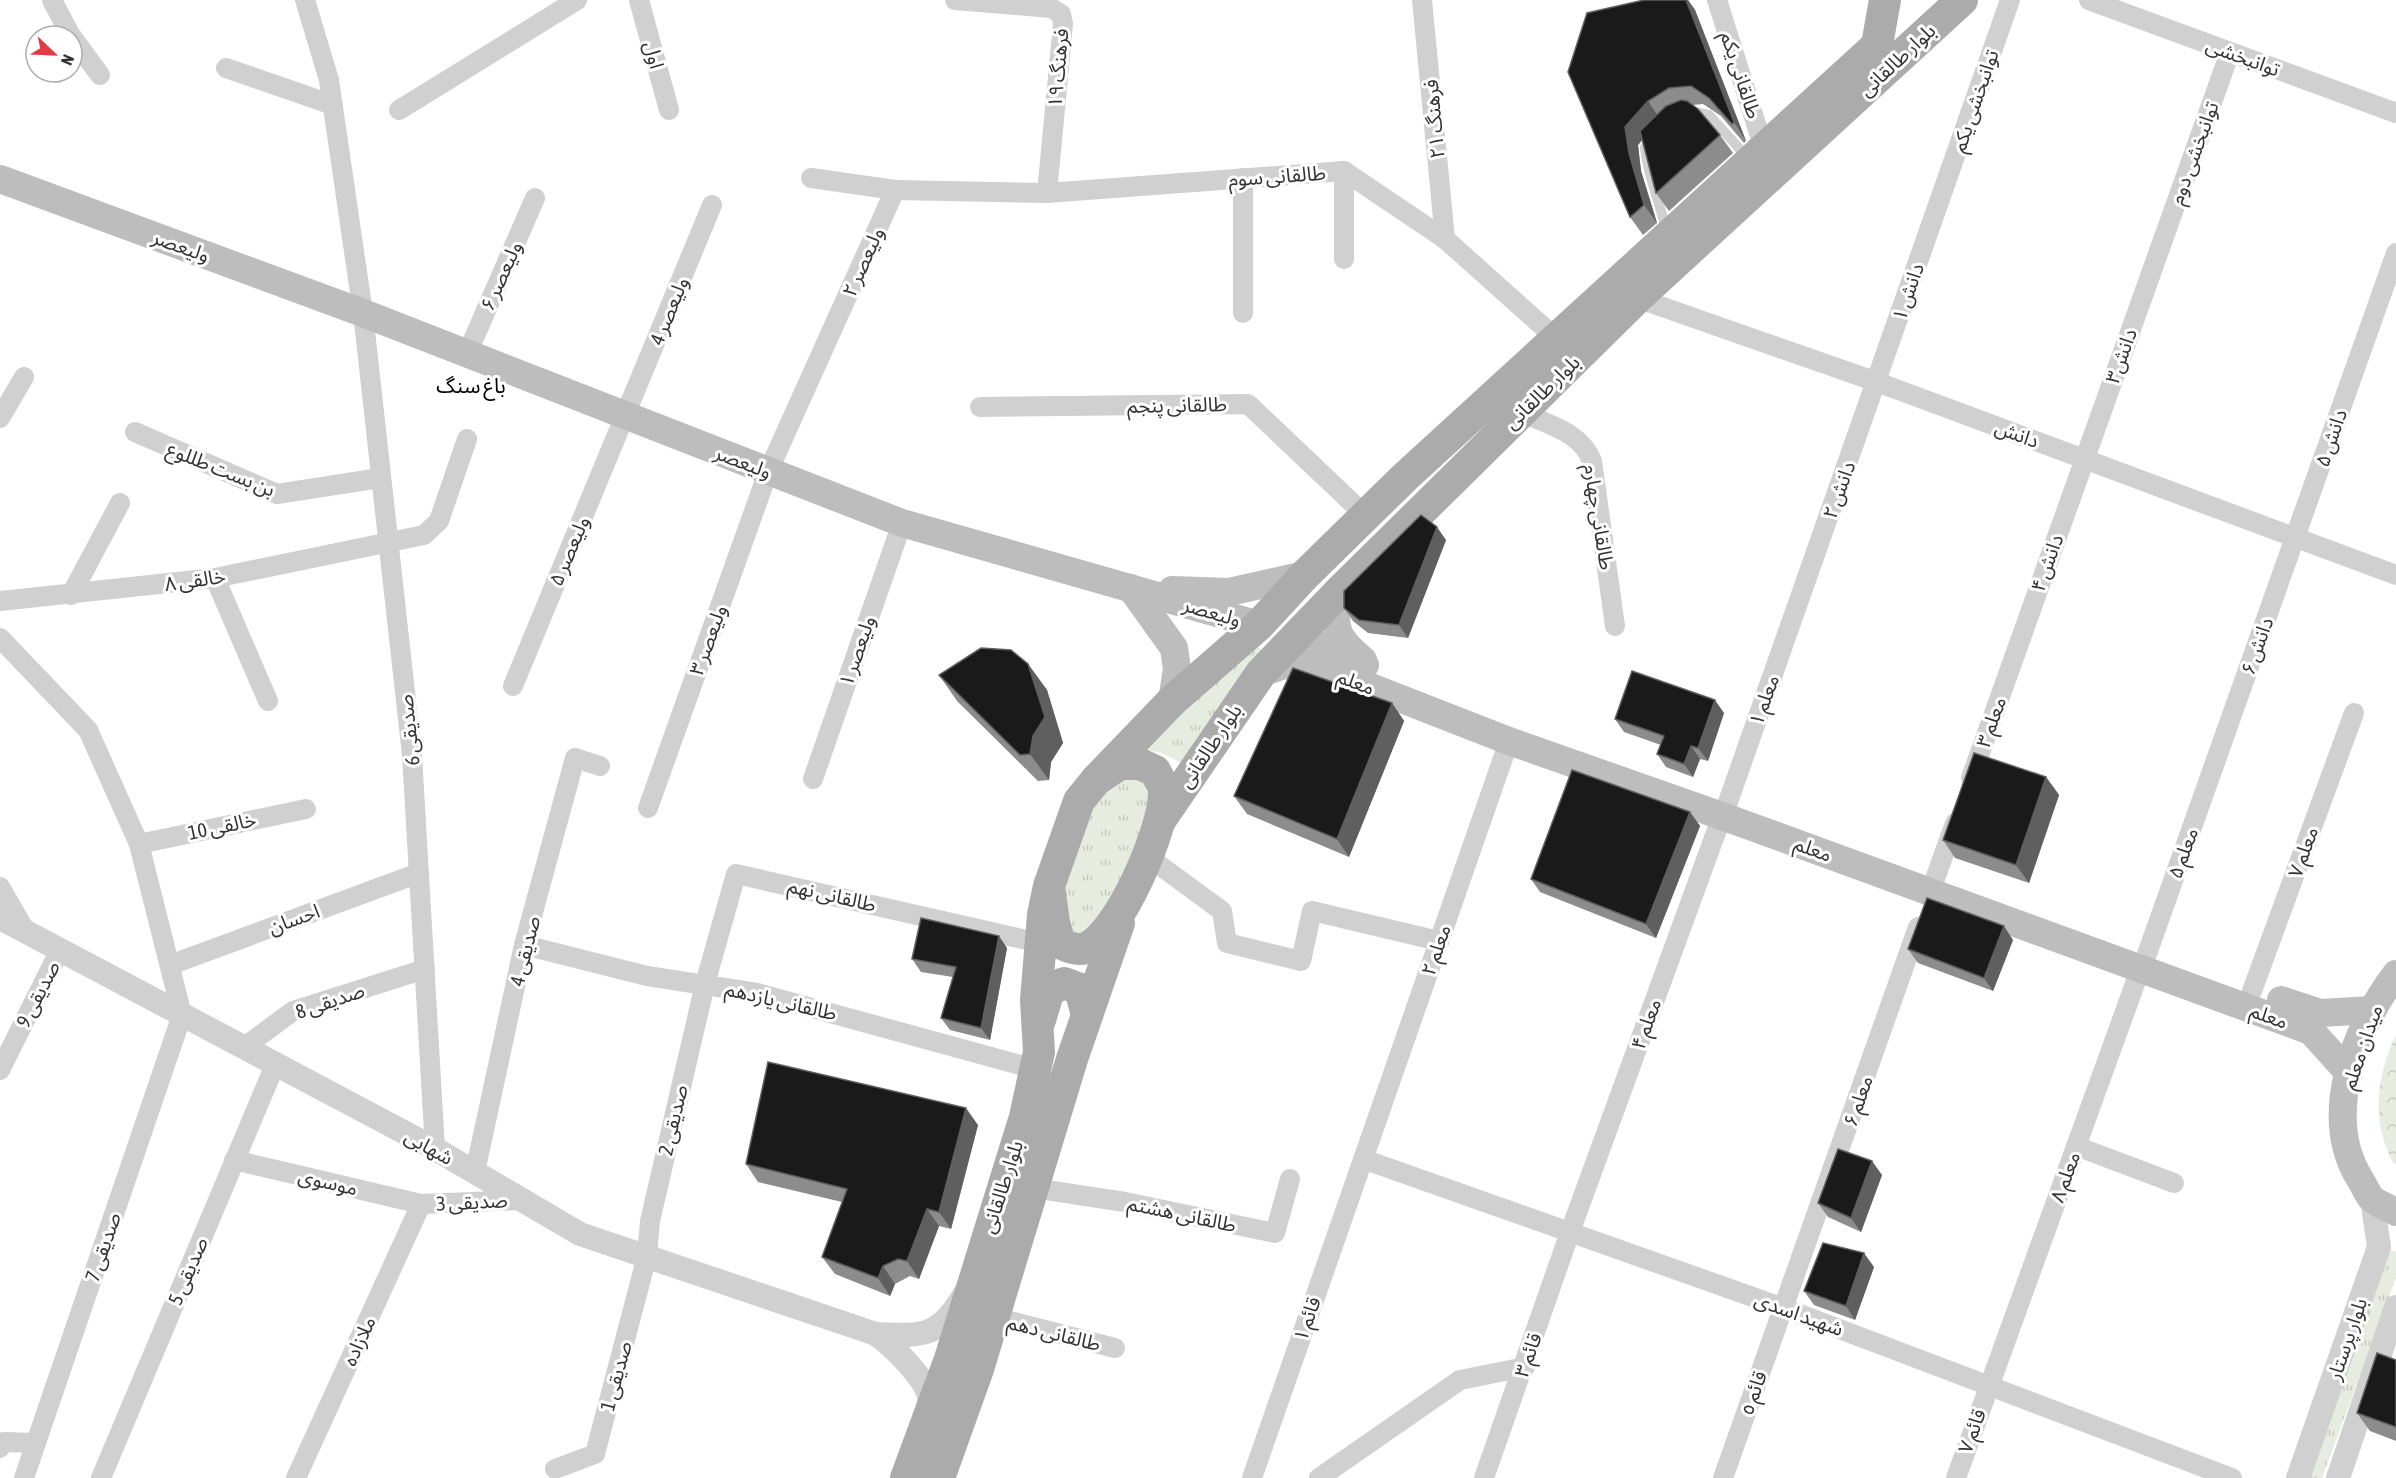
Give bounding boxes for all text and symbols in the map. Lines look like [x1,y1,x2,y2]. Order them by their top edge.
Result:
street label: بلوار طالقانی [1854,18,1940,102]
north arrow [24,24,84,84]
street label: فرهنگ ۱۹ [1043,27,1073,109]
street label: طالقانی یکم [1713,28,1766,123]
street label: توانبخشی [2203,33,2283,81]
street label: اول [639,39,669,71]
street label: توانبخشی یکم [1946,46,2007,156]
text: N [58,52,78,68]
street label: فرهنگ ۲۱ [1419,78,1449,160]
street label: توانبخشی دوم [2164,98,2227,209]
street label: طالقانی سوم [1227,161,1327,194]
street label: ولیعصر [148,224,213,267]
street label: ولیعصر ٢ [837,224,889,300]
street label: ولیعصر ۶ [475,238,527,314]
street label: دانش ١ [1887,260,1929,324]
street label: ولیعصر 4 [645,274,693,348]
street label: دانش٣ [2100,325,2142,387]
street label: بلوار طالقانی [1499,350,1585,434]
district label: باغ سنگ [436,373,506,401]
street label: طالقانی پنجم [1127,392,1227,421]
street label: دانش ۵ [2310,406,2352,470]
street label: دانش [1992,415,2042,453]
street label: بن بست طللوع [162,436,279,504]
street label: ولیعصر [710,440,775,484]
street label: دانش ٢ [1818,458,1860,522]
street label: طالقانی چهارم [1576,462,1619,572]
street label: ولیعصر ۵ [544,513,594,589]
street label: دانش ۴ [2026,531,2068,595]
street label: خالقی ۸ [163,564,227,596]
street label: ولیعصر [1179,592,1244,632]
street label: ولیعصر ٣ [684,602,732,678]
street label: ولیعصر ١ [834,613,880,689]
street label: دانش ۶ [2236,614,2278,678]
street label: معلم [1333,664,1378,703]
street label: معلم ١ [1744,671,1787,730]
street label: صدیقی 6 [393,693,425,767]
street label: معلم ۳ [1971,693,2014,752]
street label: بلوار طالقانی [1173,699,1247,793]
street label: خالقی 10 [186,807,258,845]
street label: معلم ٧ [2283,823,2326,882]
street label: معلم ۵ [2163,824,2206,883]
street label: معلم [1790,831,1835,870]
street label: طالقانی نهم [785,873,878,920]
street label: احسان [265,899,323,939]
street label: صدیقی 4 [505,913,545,989]
street label: معلم ٢ [1416,921,1459,980]
street label: صدیقی 9 [11,957,65,1031]
street label: طالقانی یازدهم [722,976,839,1028]
street label: صدیقی 8 [292,978,368,1024]
street label: معلم ۴ [1626,995,1669,1054]
street label: معلم [2246,998,2291,1037]
street label: میدان معلم [2336,1002,2391,1093]
street label: معلم ۶ [1838,1072,1881,1131]
street label: صدیقی 2 [653,1082,693,1158]
street label: شهابی [401,1124,457,1170]
street label: بلوار طالقانی [976,1138,1028,1236]
street label: معلم ۸ [2045,1148,2088,1207]
street label: موسوی [296,1164,360,1200]
street label: صدیقی 3 [436,1188,508,1216]
street label: طالقانی هشتم [1125,1191,1238,1240]
street label: صدیقی 7 [80,1209,126,1285]
street label: صدیقی 5 [163,1233,213,1309]
street label: شهید اسدی [1751,1287,1847,1341]
street label: قائم ١ [1288,1293,1329,1345]
street label: بلوار پرستار [2321,1295,2373,1385]
street label: طالقانی دهم [1004,1310,1103,1359]
street label: ملازاده [337,1312,381,1370]
street label: قائم ٣ [1509,1329,1550,1381]
street label: صدیقی 1 [595,1338,637,1414]
street label: قائم ٥ [1734,1367,1775,1420]
street label: قائم ٧ [1953,1405,1994,1458]

